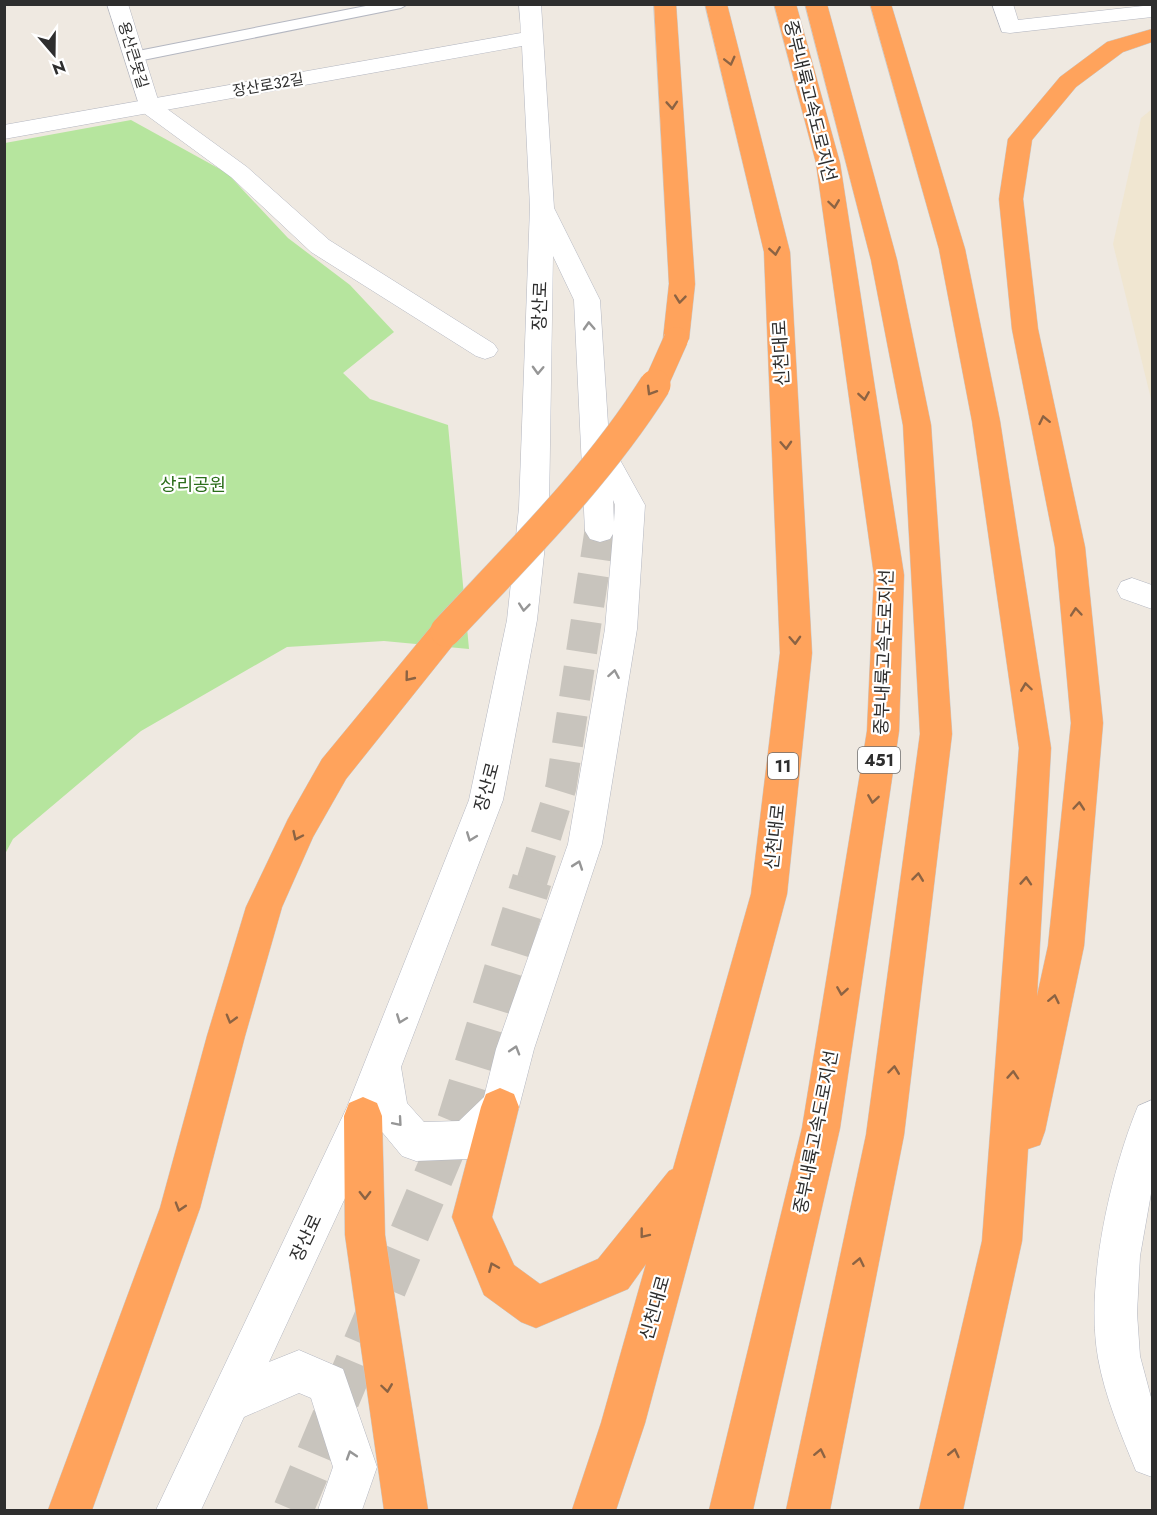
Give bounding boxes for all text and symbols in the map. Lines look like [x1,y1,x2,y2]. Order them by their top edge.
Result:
street label: 중부내륙고속도로지선 [777,18,843,184]
street label: 용산큰못길 [112,19,154,91]
north arrow [24,24,84,84]
text: N [49,55,69,81]
one-way arrow [722,56,735,66]
street label: 장산로32길 [231,68,305,102]
one-way arrow [666,100,679,109]
one-way arrow [828,199,840,208]
one-way arrow [769,246,781,255]
street label: 장산로 [526,281,554,331]
one-way arrow [674,295,687,304]
street label: 신천대로 [766,319,796,387]
one-way arrow [583,321,596,330]
one-way arrow [531,366,544,375]
one-way arrow [647,385,658,395]
one-way arrow [857,391,870,401]
one-way arrow [1038,415,1051,425]
one-way arrow [779,441,792,450]
park label: 상리공원 [160,472,226,498]
street label: 중부내륙고속도로지선 [868,569,900,735]
one-way arrow [518,602,531,611]
one-way arrow [1070,607,1083,617]
one-way arrow [789,636,802,645]
one-way arrow [607,669,619,679]
one-way arrow [405,670,416,681]
one-way arrow [1020,682,1032,691]
road number: 451 [858,747,900,773]
road number: 11 [768,753,798,779]
street label: 장산로 [468,760,506,814]
one-way arrow [867,794,879,803]
one-way arrow [1072,802,1085,811]
street label: 신천대로 [759,803,791,871]
one-way arrow [292,829,304,840]
one-way arrow [466,831,479,842]
one-way arrow [570,861,583,871]
one-way arrow [912,872,924,882]
one-way arrow [1019,876,1032,885]
one-way arrow [837,987,849,996]
one-way arrow [1047,995,1060,1005]
one-way arrow [226,1013,238,1024]
one-way arrow [396,1013,408,1024]
one-way arrow [508,1045,520,1056]
street label: 중부내륙고속도로지선 [787,1048,845,1216]
one-way arrow [887,1066,899,1075]
one-way arrow [1007,1071,1020,1080]
one-way arrow [391,1115,402,1126]
one-way arrow [358,1190,371,1199]
one-way arrow [175,1201,187,1212]
street label: 장산로 [284,1210,328,1266]
one-way arrow [641,1227,652,1238]
one-way arrow [852,1257,865,1267]
one-way arrow [488,1262,500,1273]
street label: 신천대로 [633,1273,677,1343]
one-way arrow [381,1384,393,1393]
one-way arrow [813,1448,826,1458]
one-way arrow [947,1449,960,1459]
one-way arrow [345,1450,358,1461]

